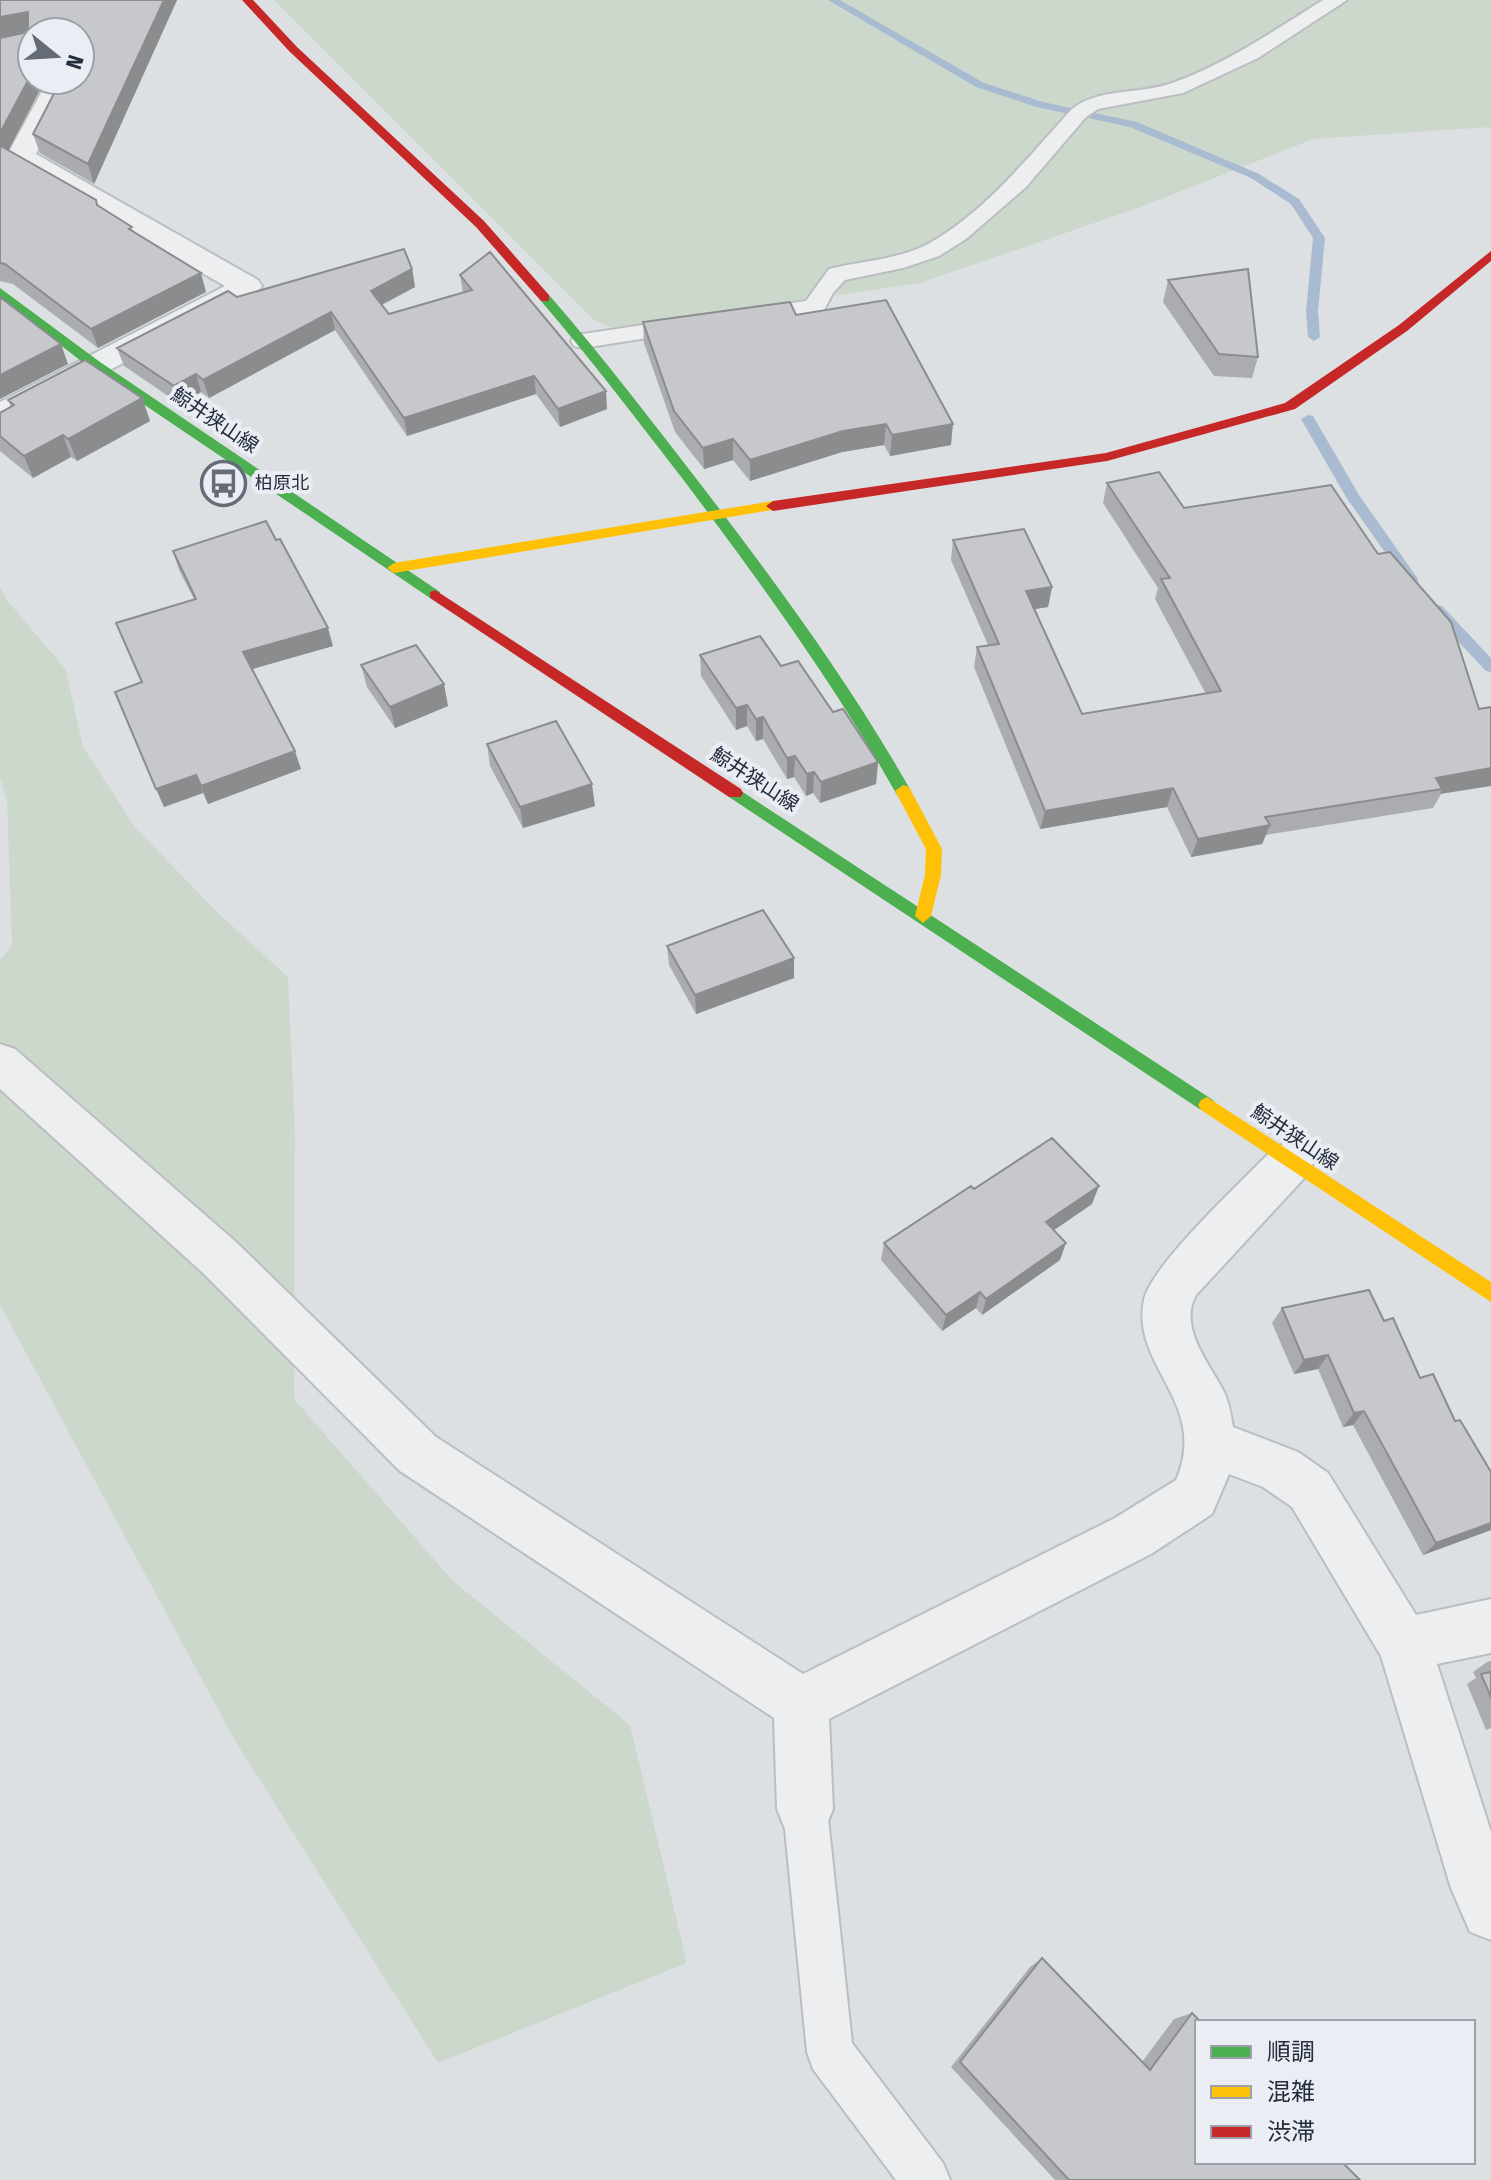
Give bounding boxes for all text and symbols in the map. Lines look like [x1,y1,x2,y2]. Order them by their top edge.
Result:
north arrow [16,16,96,96]
text: N [60,52,89,72]
street label: 鯨井狭山線 [167,382,263,458]
bus stop icon: 柏原北 [200,459,248,507]
place label: 柏原北 [255,472,309,494]
street label: 鯨井狭山線 [707,742,803,816]
street label: 鯨井狭山線 [1247,1099,1343,1175]
legend [1195,2020,1475,2164]
text: 順調 [1267,2038,1315,2066]
text: 混雑 [1267,2078,1315,2106]
text: 渋滞 [1267,2118,1315,2146]

